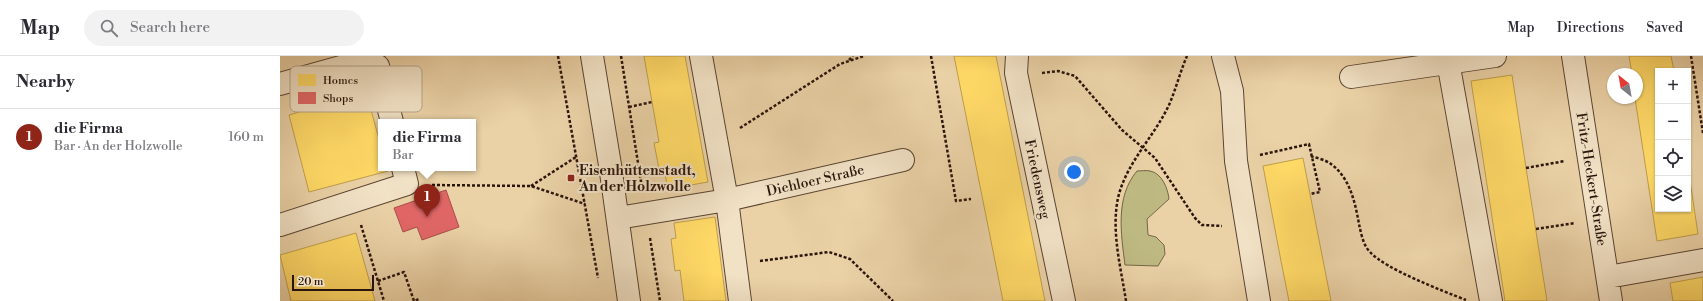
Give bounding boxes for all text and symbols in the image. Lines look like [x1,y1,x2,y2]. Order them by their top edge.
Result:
search box [84,10,364,46]
text: Map [20,16,60,40]
icon: search [98,17,120,39]
text: Search here [130,18,210,37]
text: Map [1507,19,1535,37]
text: Directions [1557,19,1624,37]
text: Saved [1646,19,1683,37]
legend [290,66,422,112]
north arrow [1607,68,1643,104]
map controls [1655,68,1691,212]
button: + [1655,68,1691,104]
text: Nearby [16,71,75,93]
text: Homes [323,74,358,88]
text: Shops [323,92,353,106]
button: − [1655,104,1691,140]
street label: Fritz-Heckert-Straße [1572,111,1610,247]
text: die Firma [54,119,123,138]
popup [378,119,476,171]
text: die Firma [392,128,462,147]
text: 1 [26,129,32,145]
text: 160 m [228,129,264,145]
text: Bar · An der Holzwolle [54,138,183,154]
street label: Friedensweg [1020,138,1054,221]
button: locate [1655,140,1691,176]
text: Bar [392,147,414,163]
street label: Diehloer Straße [765,161,866,201]
place label: Eisenhüttenstadt, An der Holzwolle [578,162,696,196]
your location [1064,162,1084,182]
marker: Eisenhüttenstadt, An der Holzwolle [566,173,576,183]
button: layers [1655,176,1691,212]
pin: 1 [414,184,440,217]
scale bar [292,273,374,292]
text: 20 m [298,275,323,289]

